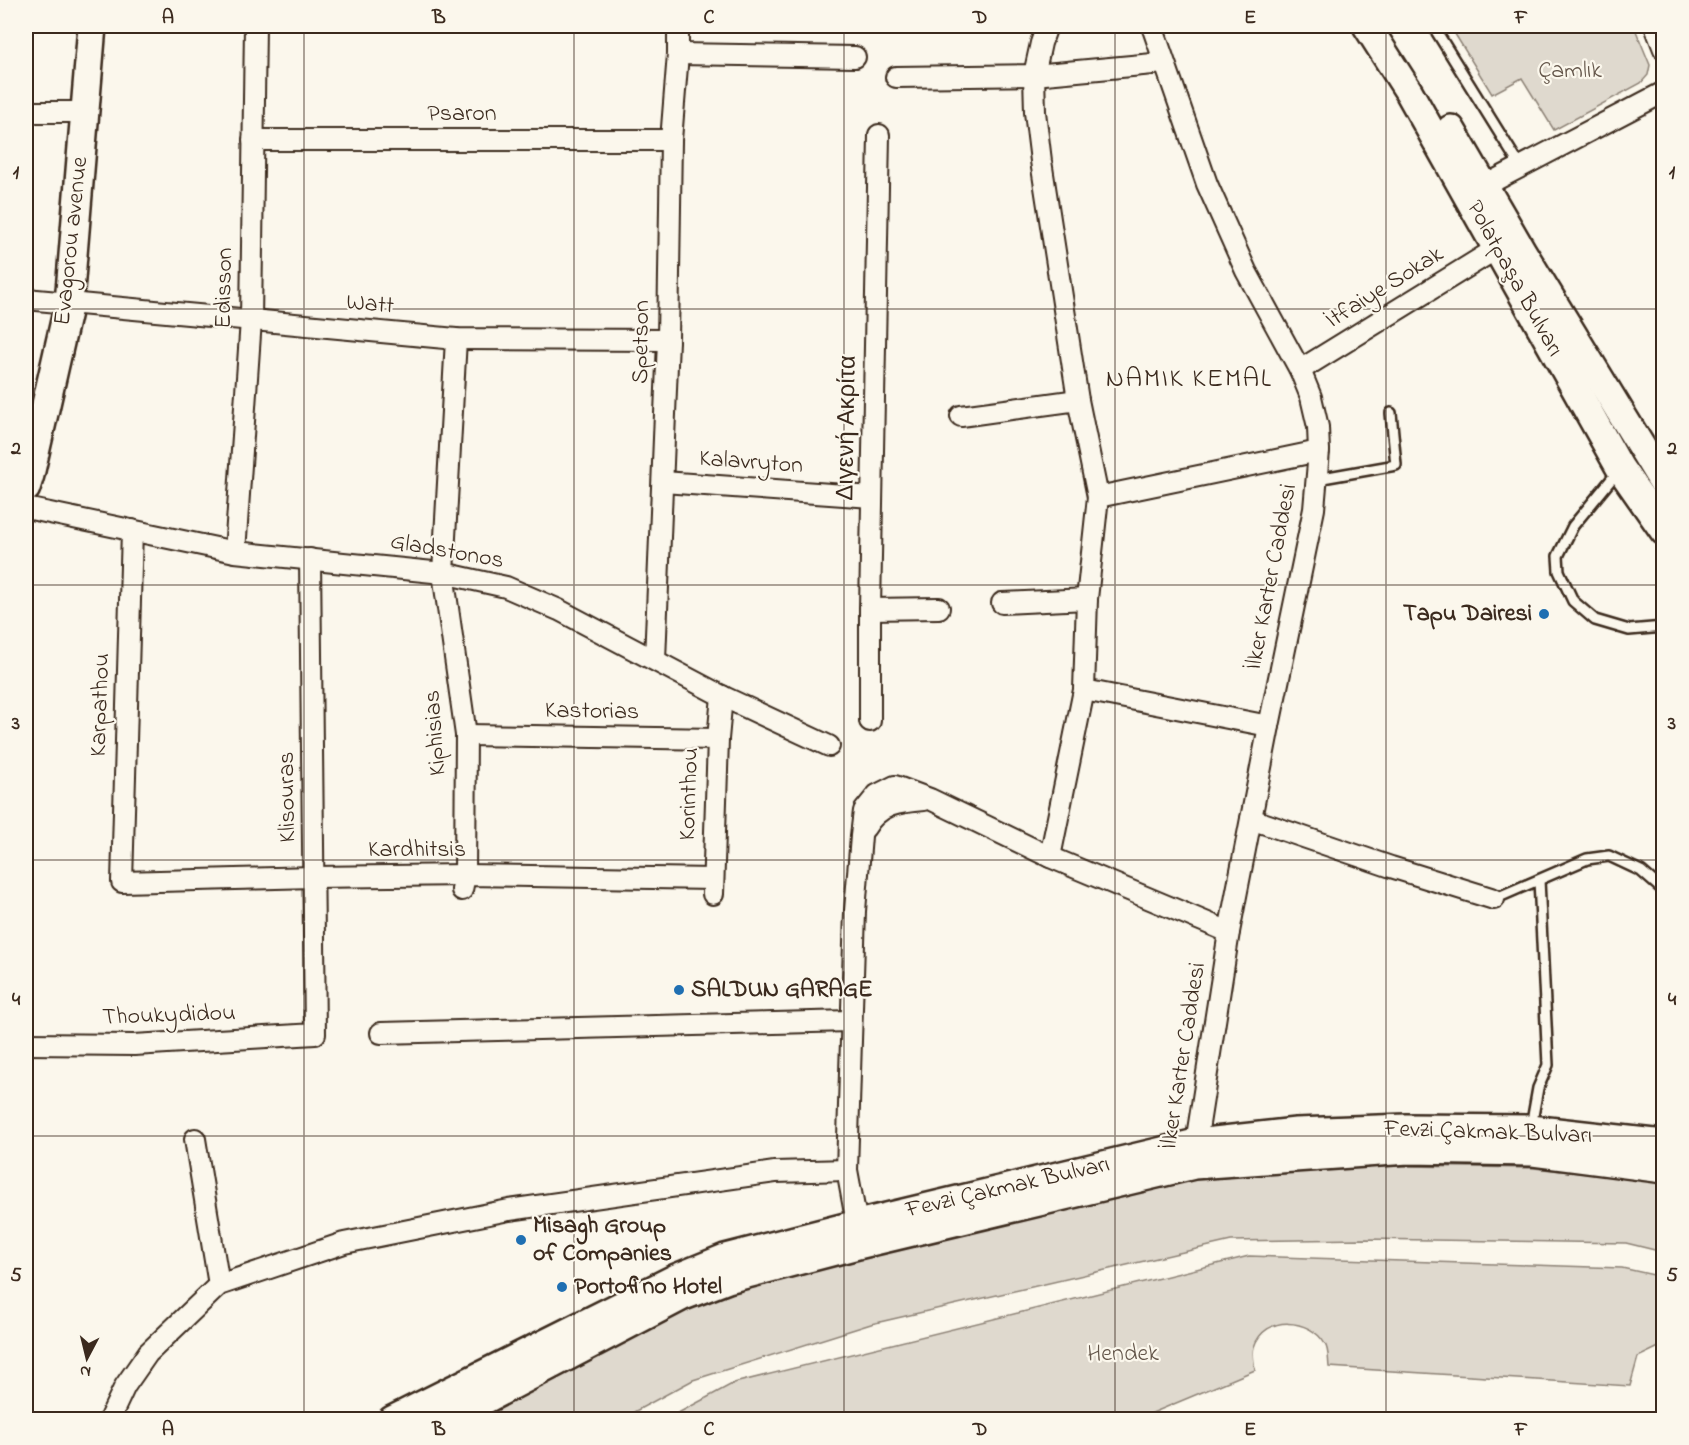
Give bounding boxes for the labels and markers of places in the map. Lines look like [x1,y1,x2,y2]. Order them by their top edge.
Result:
place label: Tapu Dairesi [1403,597,1532,632]
marker: Tapu Dairesi [1537,607,1551,621]
place label: SALDUN GARAGE [691,973,873,1008]
marker: SALDUN GARAGE [672,983,686,997]
place label: Misagh Group of Companies [533,1209,672,1272]
marker: Misagh Group of Companies [514,1233,528,1247]
place label: Portofino Hotel [574,1270,722,1305]
marker: Portofino Hotel [555,1280,569,1294]

